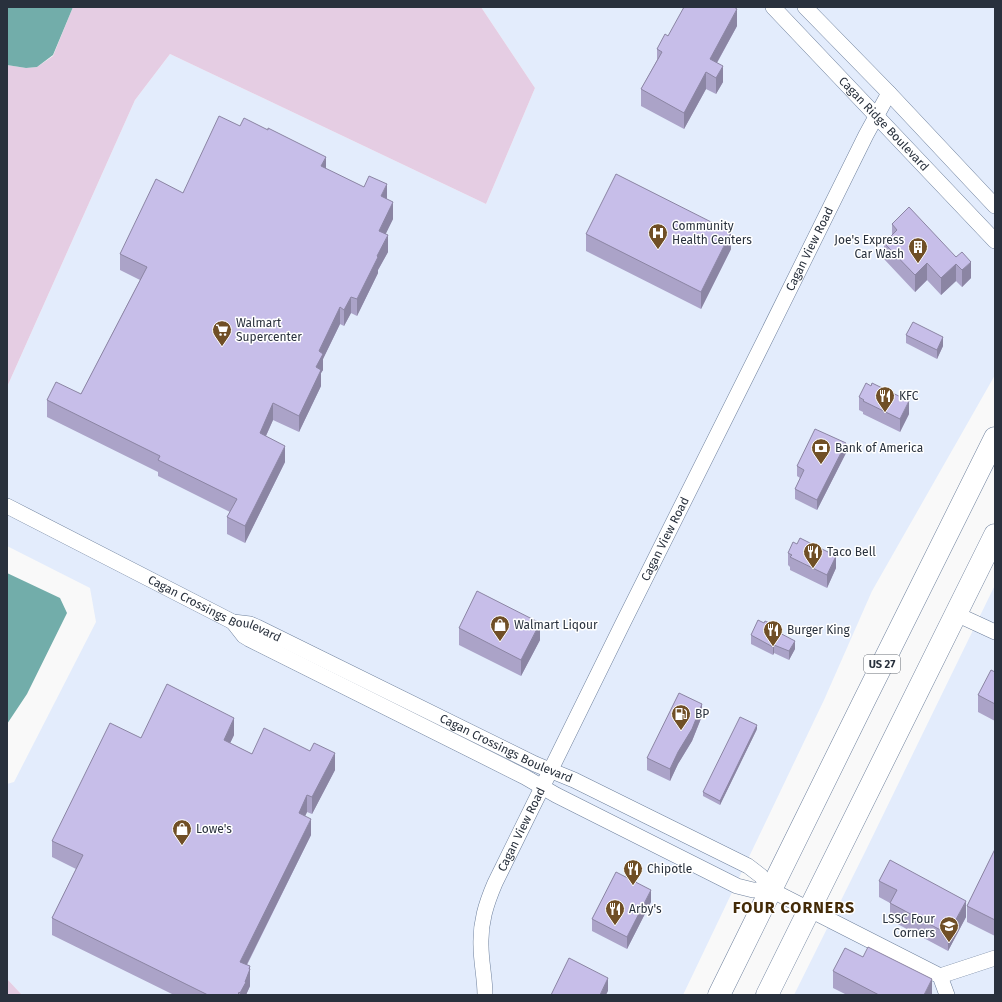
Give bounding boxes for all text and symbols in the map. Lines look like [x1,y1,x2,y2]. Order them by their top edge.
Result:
street label: Cagan Ridge Boulevard [836,74,932,174]
street label: Cagan View Road [783,205,836,293]
place label: Community Health Centers [672,219,752,247]
hospital icon: Community Health Centers [647,222,669,250]
place label: Joe's Express Car Wash [834,233,904,261]
building icon: Joe's Express Car Wash [907,236,929,264]
place label: Walmart Supercenter [236,316,302,344]
supermarket icon: Walmart Supercenter [211,319,233,347]
restaurant icon: KFC [874,385,896,413]
place label: KFC [899,389,919,403]
bank icon: Bank of America [810,437,832,465]
place label: Bank of America [835,441,923,455]
street label: Cagan View Road [638,495,692,583]
restaurant icon: Taco Bell [802,541,824,569]
place label: Taco Bell [827,545,876,559]
street label: Cagan Crossings Boulevard [146,573,283,645]
shop icon: Walmart Liqour [489,614,511,642]
place label: Walmart Liqour [514,618,598,632]
restaurant icon: Burger King [762,619,784,647]
place label: Burger King [787,623,851,637]
road number: US 27 [864,655,900,673]
fuel station icon: BP [670,703,692,731]
place label: BP [695,707,709,721]
street label: Cagan Crossings Boulevard [437,711,575,786]
street label: Cagan View Road [495,785,548,874]
shop icon: Lowe's [171,818,193,846]
place label: Lowe's [196,822,232,836]
restaurant icon: Chipotle [622,858,644,886]
place label: Chipotle [647,862,692,876]
restaurant icon: Arby's [604,898,626,926]
district label: FOUR CORNERS [733,898,855,917]
place label: Arby's [629,902,662,916]
place label: LSSC Four Corners [882,912,935,940]
school or university icon: LSSC Four Corners [938,915,960,943]

